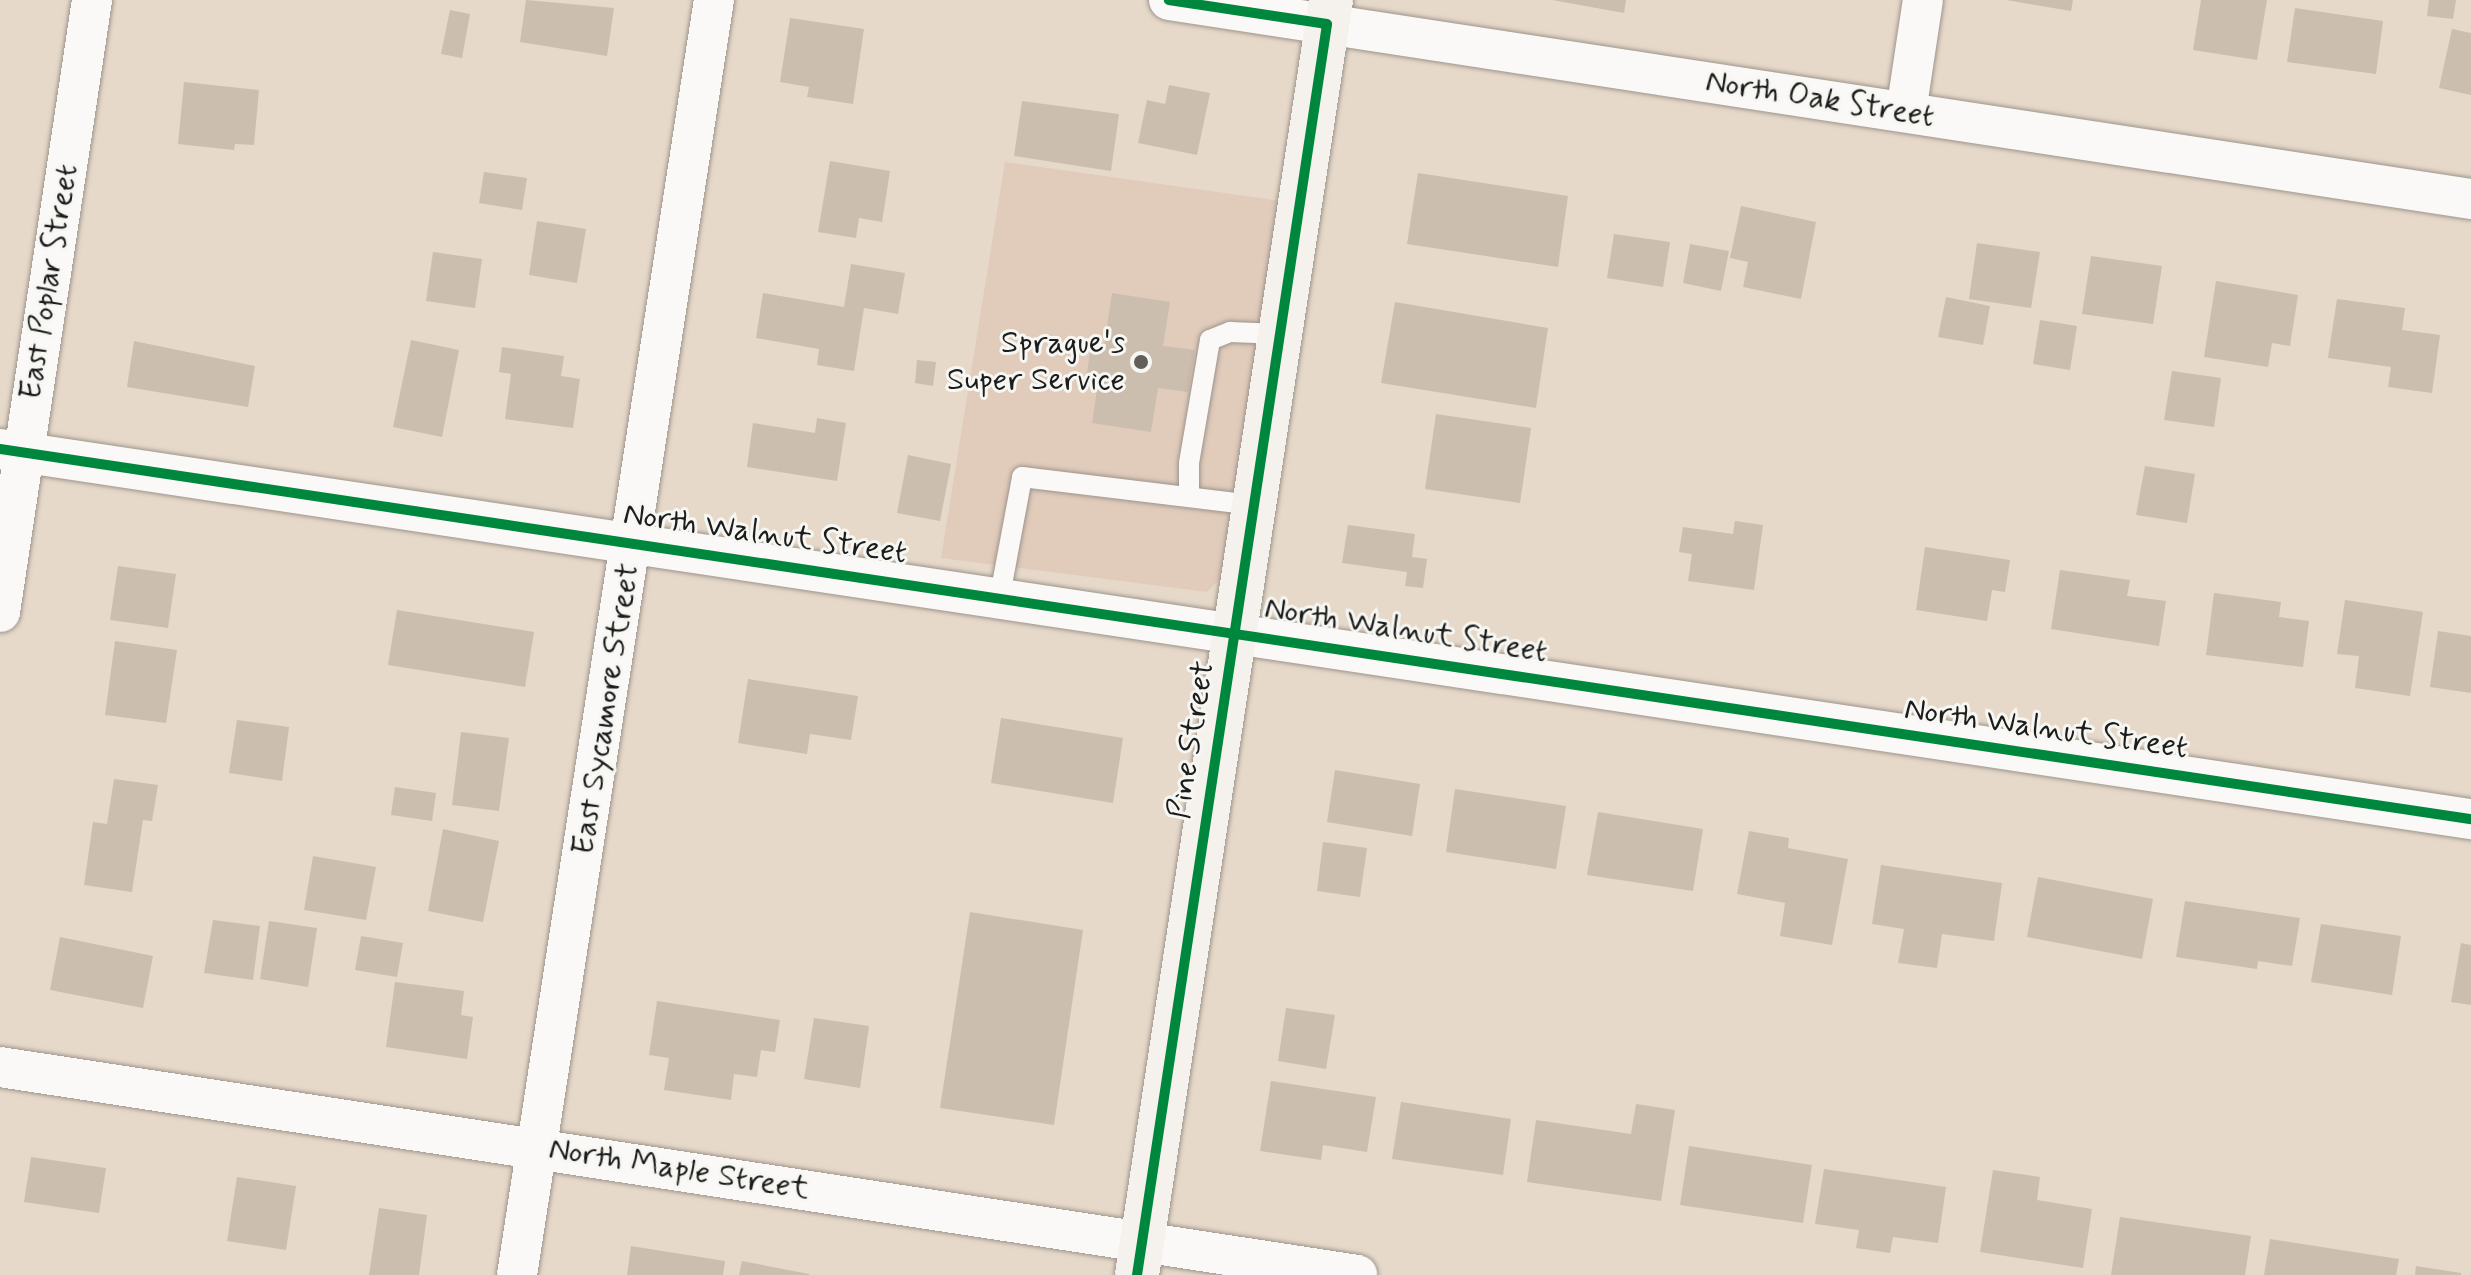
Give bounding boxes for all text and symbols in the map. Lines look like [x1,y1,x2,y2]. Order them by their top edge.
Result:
street label: North Oak Street [1700,62,1940,136]
street label: East Poplar Street [11,159,87,405]
place label: Sprague's Super Service [945,325,1125,400]
marker: Sprague's Super Service [1132,353,1150,371]
street label: North Walnut Street [618,495,912,573]
street label: East Sycamore Street [564,561,648,857]
street label: North Walnut Street [1259,588,1553,672]
street label: Pine Street [1161,659,1223,821]
street label: North Walnut Street [1899,690,2193,768]
street label: North Maple Street [546,1129,812,1209]

